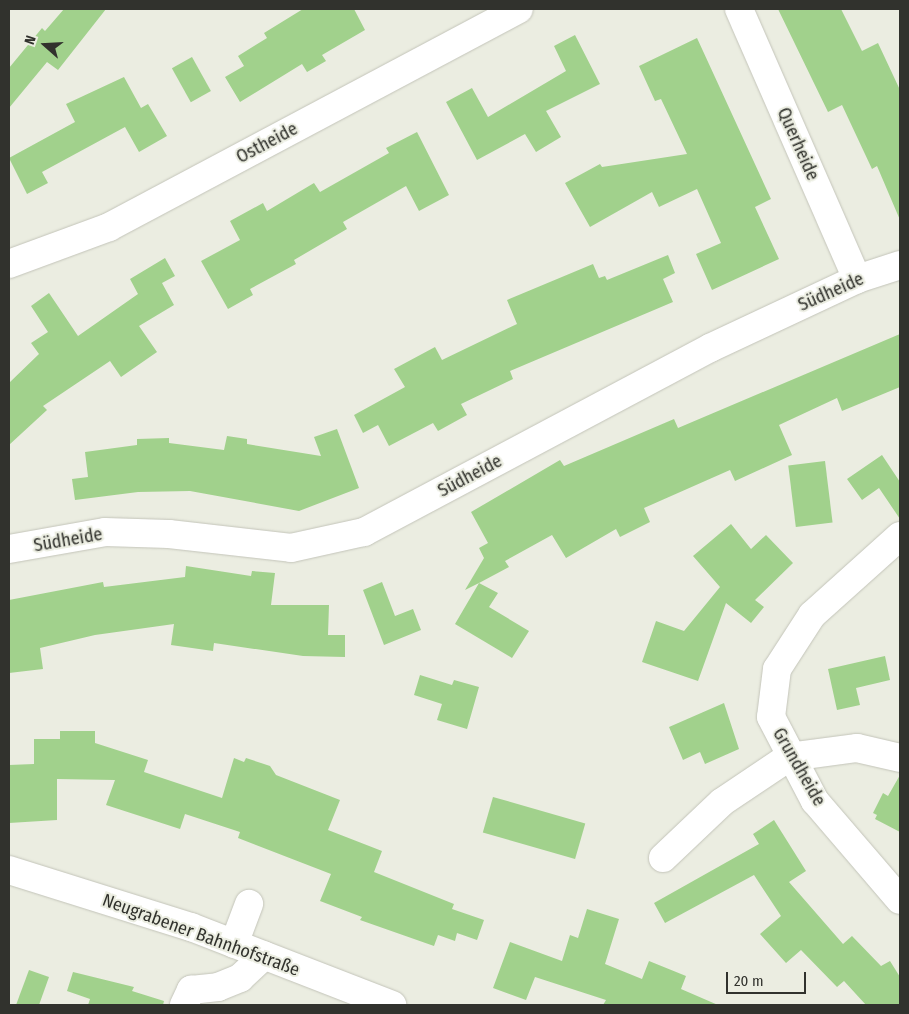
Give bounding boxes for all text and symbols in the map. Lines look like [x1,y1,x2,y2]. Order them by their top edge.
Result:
north arrow [20,20,70,70]
text: N [21,33,40,47]
street label: Querheide [772,104,824,184]
street label: Ostheide [233,118,301,168]
street label: Südheide [795,268,867,316]
street label: Südheide [434,450,506,502]
street label: Südheide [32,523,104,557]
street label: Grundheide [768,724,830,810]
street label: Neugrabener Bahnhofstraße [99,889,303,981]
scale bar [729,962,809,994]
text: 20 m [734,972,764,990]

